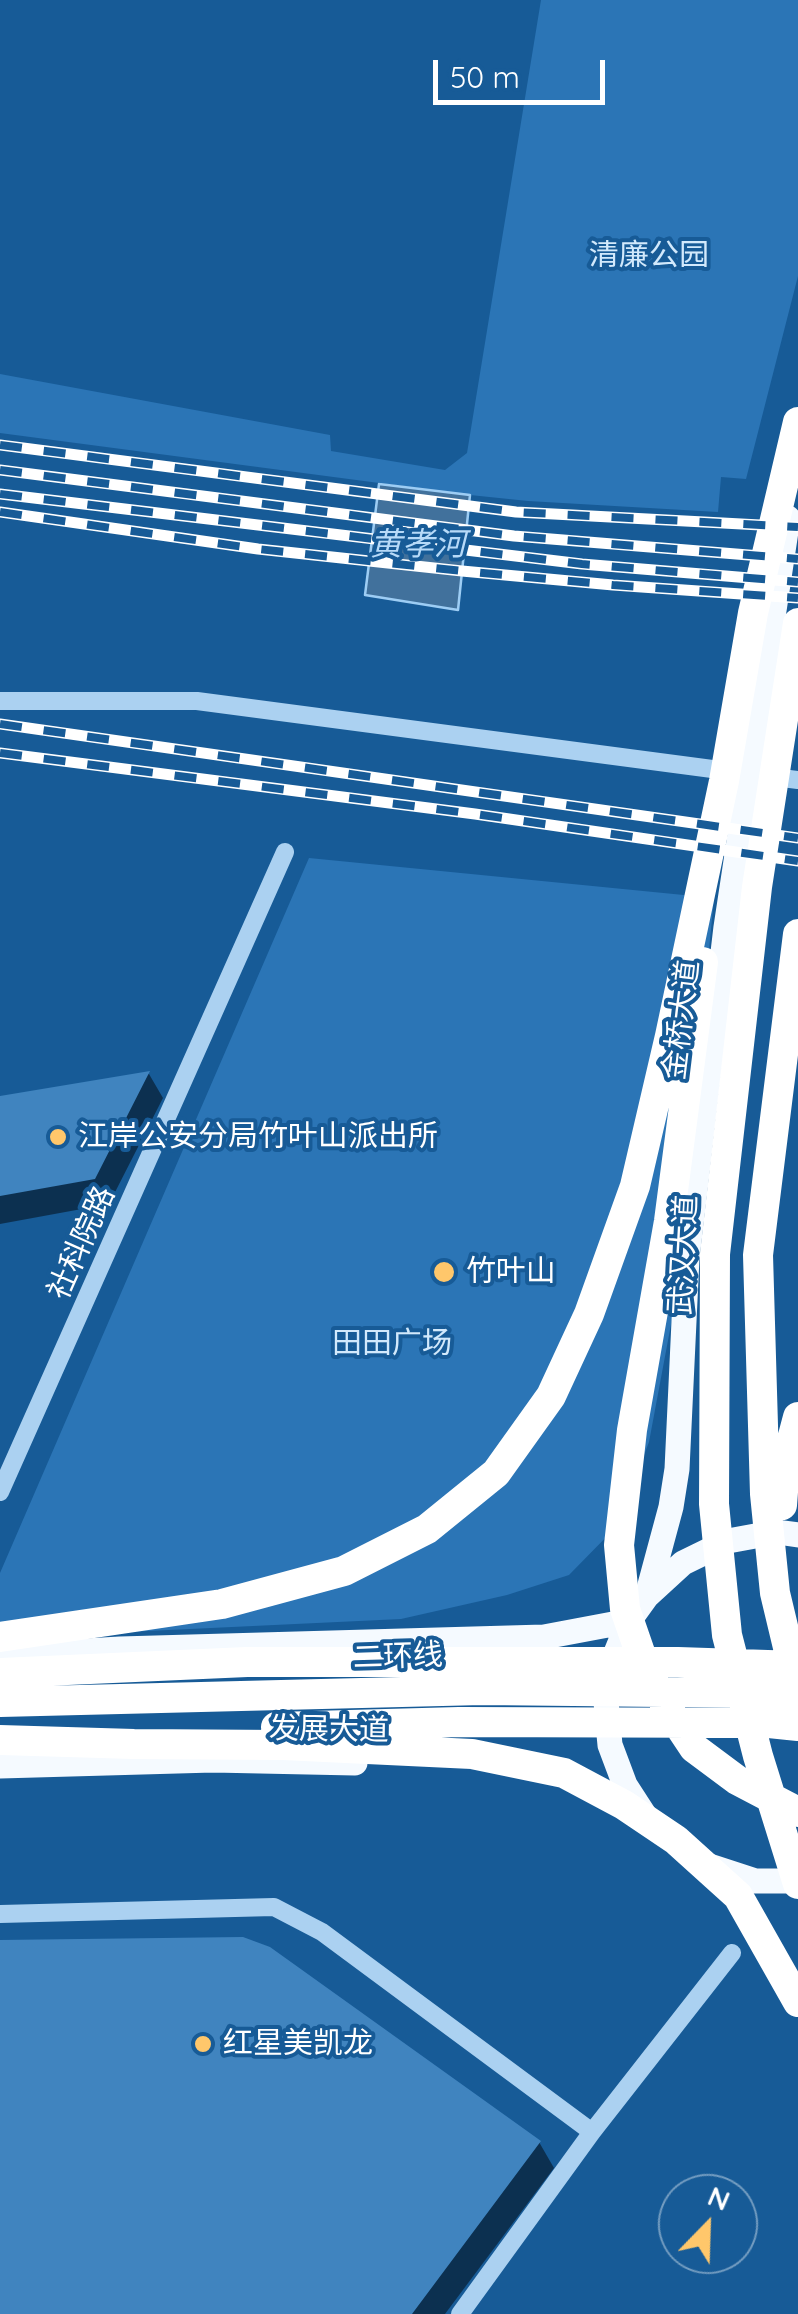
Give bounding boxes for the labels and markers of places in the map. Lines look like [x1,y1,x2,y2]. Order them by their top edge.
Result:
place label: 江岸公安分局竹叶山派出所 [78,1119,438,1155]
marker: 江岸公安分局竹叶山派出所 [47,1126,69,1148]
place label: 竹叶山 [466,1254,556,1290]
marker: 竹叶山 [431,1259,457,1285]
place label: 红星美凯龙 [223,2026,373,2062]
marker: 红星美凯龙 [192,2033,214,2055]

